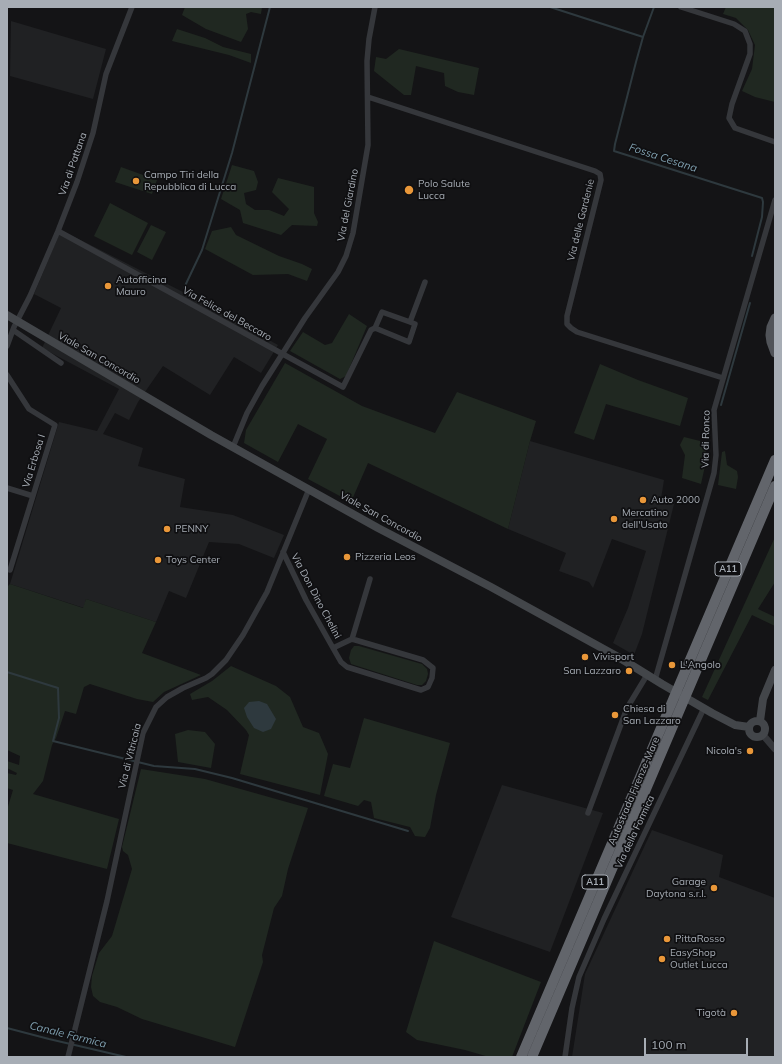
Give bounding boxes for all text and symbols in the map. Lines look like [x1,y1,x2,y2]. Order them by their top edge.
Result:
street label: Via di Pattana [57,131,89,197]
water label: Fossa Cesana [627,141,699,175]
street label: Via del Giardino [335,168,361,242]
place label: Campo Tiri della Repubblica di Lucca [144,169,236,192]
marker: Campo Tiri della Repubblica di Lucca [131,176,141,186]
place label: Polo Salute Lucca [418,178,470,202]
street label: Via delle Gardenie [565,178,597,262]
marker: Polo Salute Lucca [403,184,415,196]
place label: Autofficina Mauro [116,274,166,298]
marker: Autofficina Mauro [103,281,113,291]
street label: Via Felice del Beccaro [180,284,274,344]
street label: Viale San Concordio [56,330,142,386]
street label: Via di Ronco [699,410,713,468]
street label: Via Erbosa I [20,433,48,489]
street label: Viale San Concordio [338,489,424,545]
place label: Auto 2000 [651,494,700,506]
marker: Auto 2000 [638,495,648,505]
place label: Mercatino dell'Usato [622,507,668,530]
marker: Mercatino dell'Usato [609,514,619,524]
place label: PENNY [175,523,208,535]
marker: PENNY [162,524,172,534]
street label: Via Don Dino Chelini [288,551,344,641]
place label: Pizzeria Leos [355,551,416,563]
marker: Pizzeria Leos [342,552,352,562]
place label: Toys Center [166,554,220,566]
marker: Toys Center [153,555,163,565]
road number: A11 [715,562,741,576]
place label: Vivisport [593,651,634,663]
marker: Vivisport [580,652,590,662]
place label: L'Angolo [680,659,721,671]
marker: L'Angolo [667,660,677,670]
place label: San Lazzaro [563,665,621,677]
marker: San Lazzaro [624,666,634,676]
place label: Chiesa di San Lazzaro [623,703,681,726]
marker: Chiesa di San Lazzaro [610,710,620,720]
street label: Via di Vitricaia [116,722,144,790]
street label: Autostrada Firenze-Mare [606,735,662,847]
place label: Nicola's [706,745,742,757]
marker: Nicola's [745,746,755,756]
street label: Via della Formica [613,793,657,871]
road number: A11 [582,875,608,889]
place label: Garage Daytona s.r.l. [646,876,706,900]
marker: Garage Daytona s.r.l. [709,883,719,893]
place label: PittaRosso [675,933,725,945]
marker: PittaRosso [662,934,672,944]
place label: EasyShop Outlet Lucca [670,947,728,970]
marker: EasyShop Outlet Lucca [657,954,667,964]
place label: Tigotà [696,1007,726,1019]
marker: Tigotà [729,1008,739,1018]
water label: Canale Formica [28,1019,108,1051]
scale bar [646,1030,750,1056]
text: 100 m [651,1037,686,1052]

